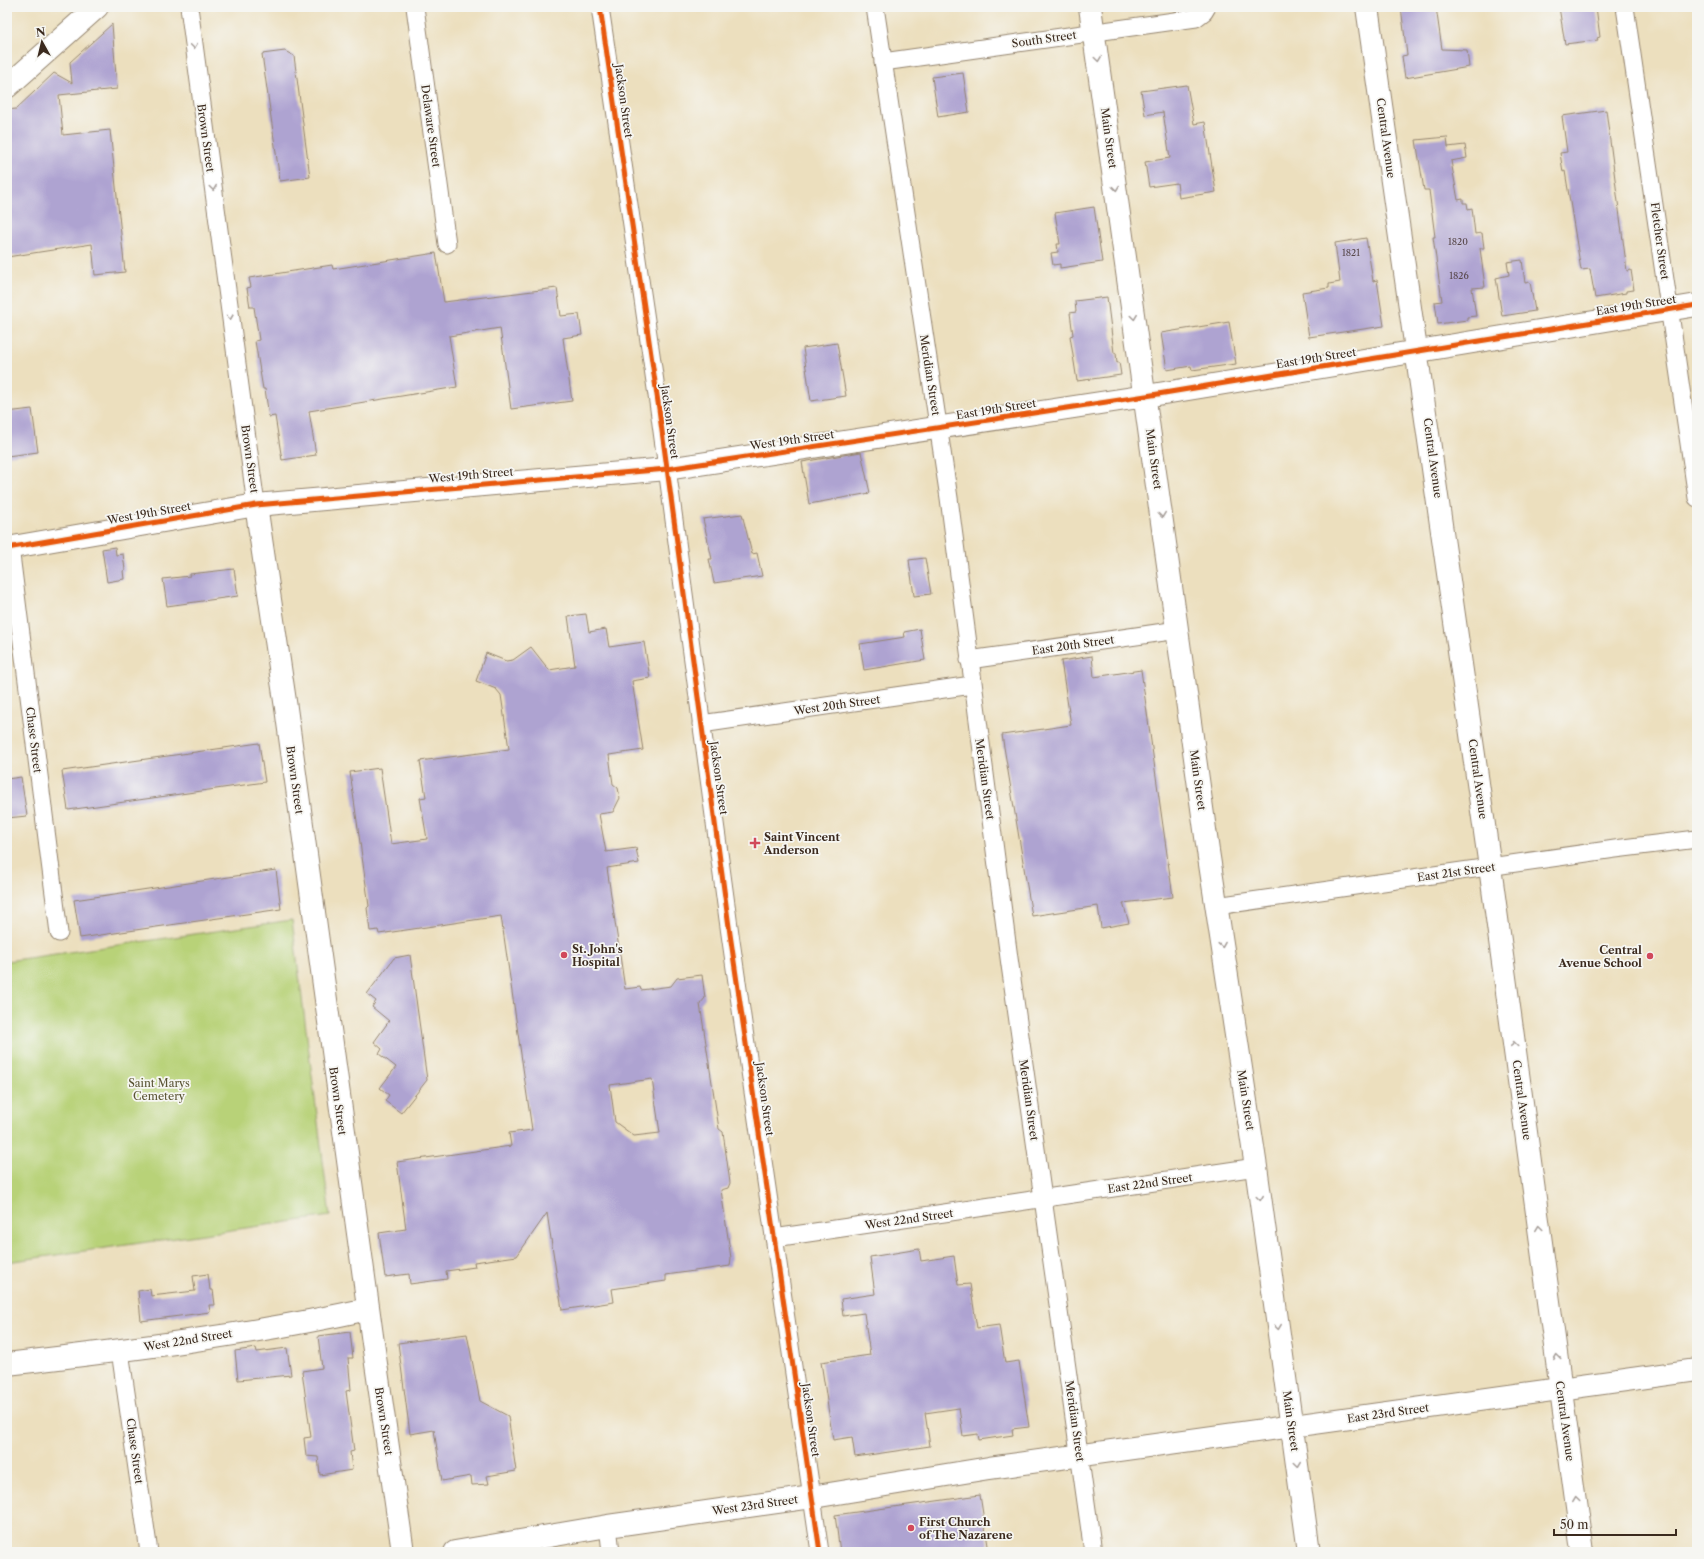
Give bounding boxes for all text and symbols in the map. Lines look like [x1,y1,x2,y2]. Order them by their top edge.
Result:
north arrow [22,22,62,62]
text: N [35,24,47,40]
street label: South Street [1011,28,1077,50]
one-way arrow [189,43,198,49]
one-way arrow [1093,56,1102,63]
street label: Jackson Street [612,61,636,139]
street label: Delaware Street [418,84,444,168]
street label: Central Avenue [1373,97,1399,179]
street label: Brown Street [194,103,218,173]
street label: Main Street [1098,107,1120,169]
one-way arrow [208,185,217,191]
one-way arrow [1111,185,1120,191]
street label: Fletcher Street [1648,202,1672,281]
house number: 1820 [1448,236,1468,247]
house number: 1821 [1342,247,1360,258]
house number: 1826 [1449,270,1469,281]
street label: East 19th Street [1595,292,1677,318]
one-way arrow [225,314,234,320]
one-way arrow [1129,314,1138,320]
street label: Meridian Street [917,333,943,417]
street label: East 19th Street [1275,345,1357,371]
street label: Jackson Street [658,382,682,460]
street label: East 19th Street [955,396,1037,422]
street label: Central Avenue [1420,417,1446,499]
street label: Brown Street [238,424,262,494]
street label: West 19th Street [748,427,835,453]
street label: Main Street [1143,428,1165,490]
street label: West 19th Street [427,464,514,486]
street label: West 19th Street [105,499,192,527]
one-way arrow [1157,512,1166,518]
street label: East 20th Street [1031,632,1115,658]
street label: West 20th Street [792,692,881,718]
street label: Chase Street [23,706,45,774]
street label: Jackson Street [707,738,731,816]
street label: Meridian Street [972,738,998,821]
street label: Central Avenue [1465,738,1491,820]
street label: Brown Street [283,745,307,815]
street label: Main Street [1187,749,1209,811]
place label: Saint Vincent Anderson [763,830,841,857]
marker: Saint Vincent Anderson [749,837,761,849]
street label: East 21st Street [1416,860,1496,884]
place label: St. John's Hospital [572,942,623,969]
one-way arrow [1217,942,1226,948]
place label: Central Avenue School [1558,943,1642,970]
marker: St. John's Hospital [559,950,569,960]
marker: Central Avenue School [1645,951,1655,961]
one-way arrow [1510,1041,1519,1047]
street label: Jackson Street [753,1059,777,1137]
street label: Meridian Street [1016,1059,1042,1142]
street label: Central Avenue [1509,1059,1535,1141]
street label: Brown Street [326,1066,350,1136]
street label: Main Street [1234,1069,1258,1131]
park label: Saint Marys Cemetery [128,1076,190,1103]
street label: East 22nd Street [1107,1170,1193,1196]
one-way arrow [1255,1195,1264,1201]
street label: West 22nd Street [863,1206,954,1232]
one-way arrow [1535,1225,1544,1231]
one-way arrow [1273,1324,1282,1330]
street label: West 22nd Street [142,1326,233,1354]
one-way arrow [1553,1354,1562,1360]
street label: Jackson Street [799,1380,823,1458]
street label: Meridian Street [1062,1380,1088,1463]
street label: Central Avenue [1552,1380,1578,1462]
street label: Brown Street [372,1386,396,1456]
street label: Main Street [1280,1390,1302,1452]
street label: East 23rd Street [1346,1400,1430,1426]
street label: Chase Street [123,1417,147,1485]
one-way arrow [1292,1461,1301,1467]
street label: West 23rd Street [710,1492,799,1518]
one-way arrow [1572,1496,1581,1503]
scale bar [1554,1511,1676,1537]
place label: First Church of The Nazarene [919,1515,1013,1542]
text: 50 m [1560,1517,1589,1532]
marker: First Church of The Nazarene [906,1523,916,1533]

